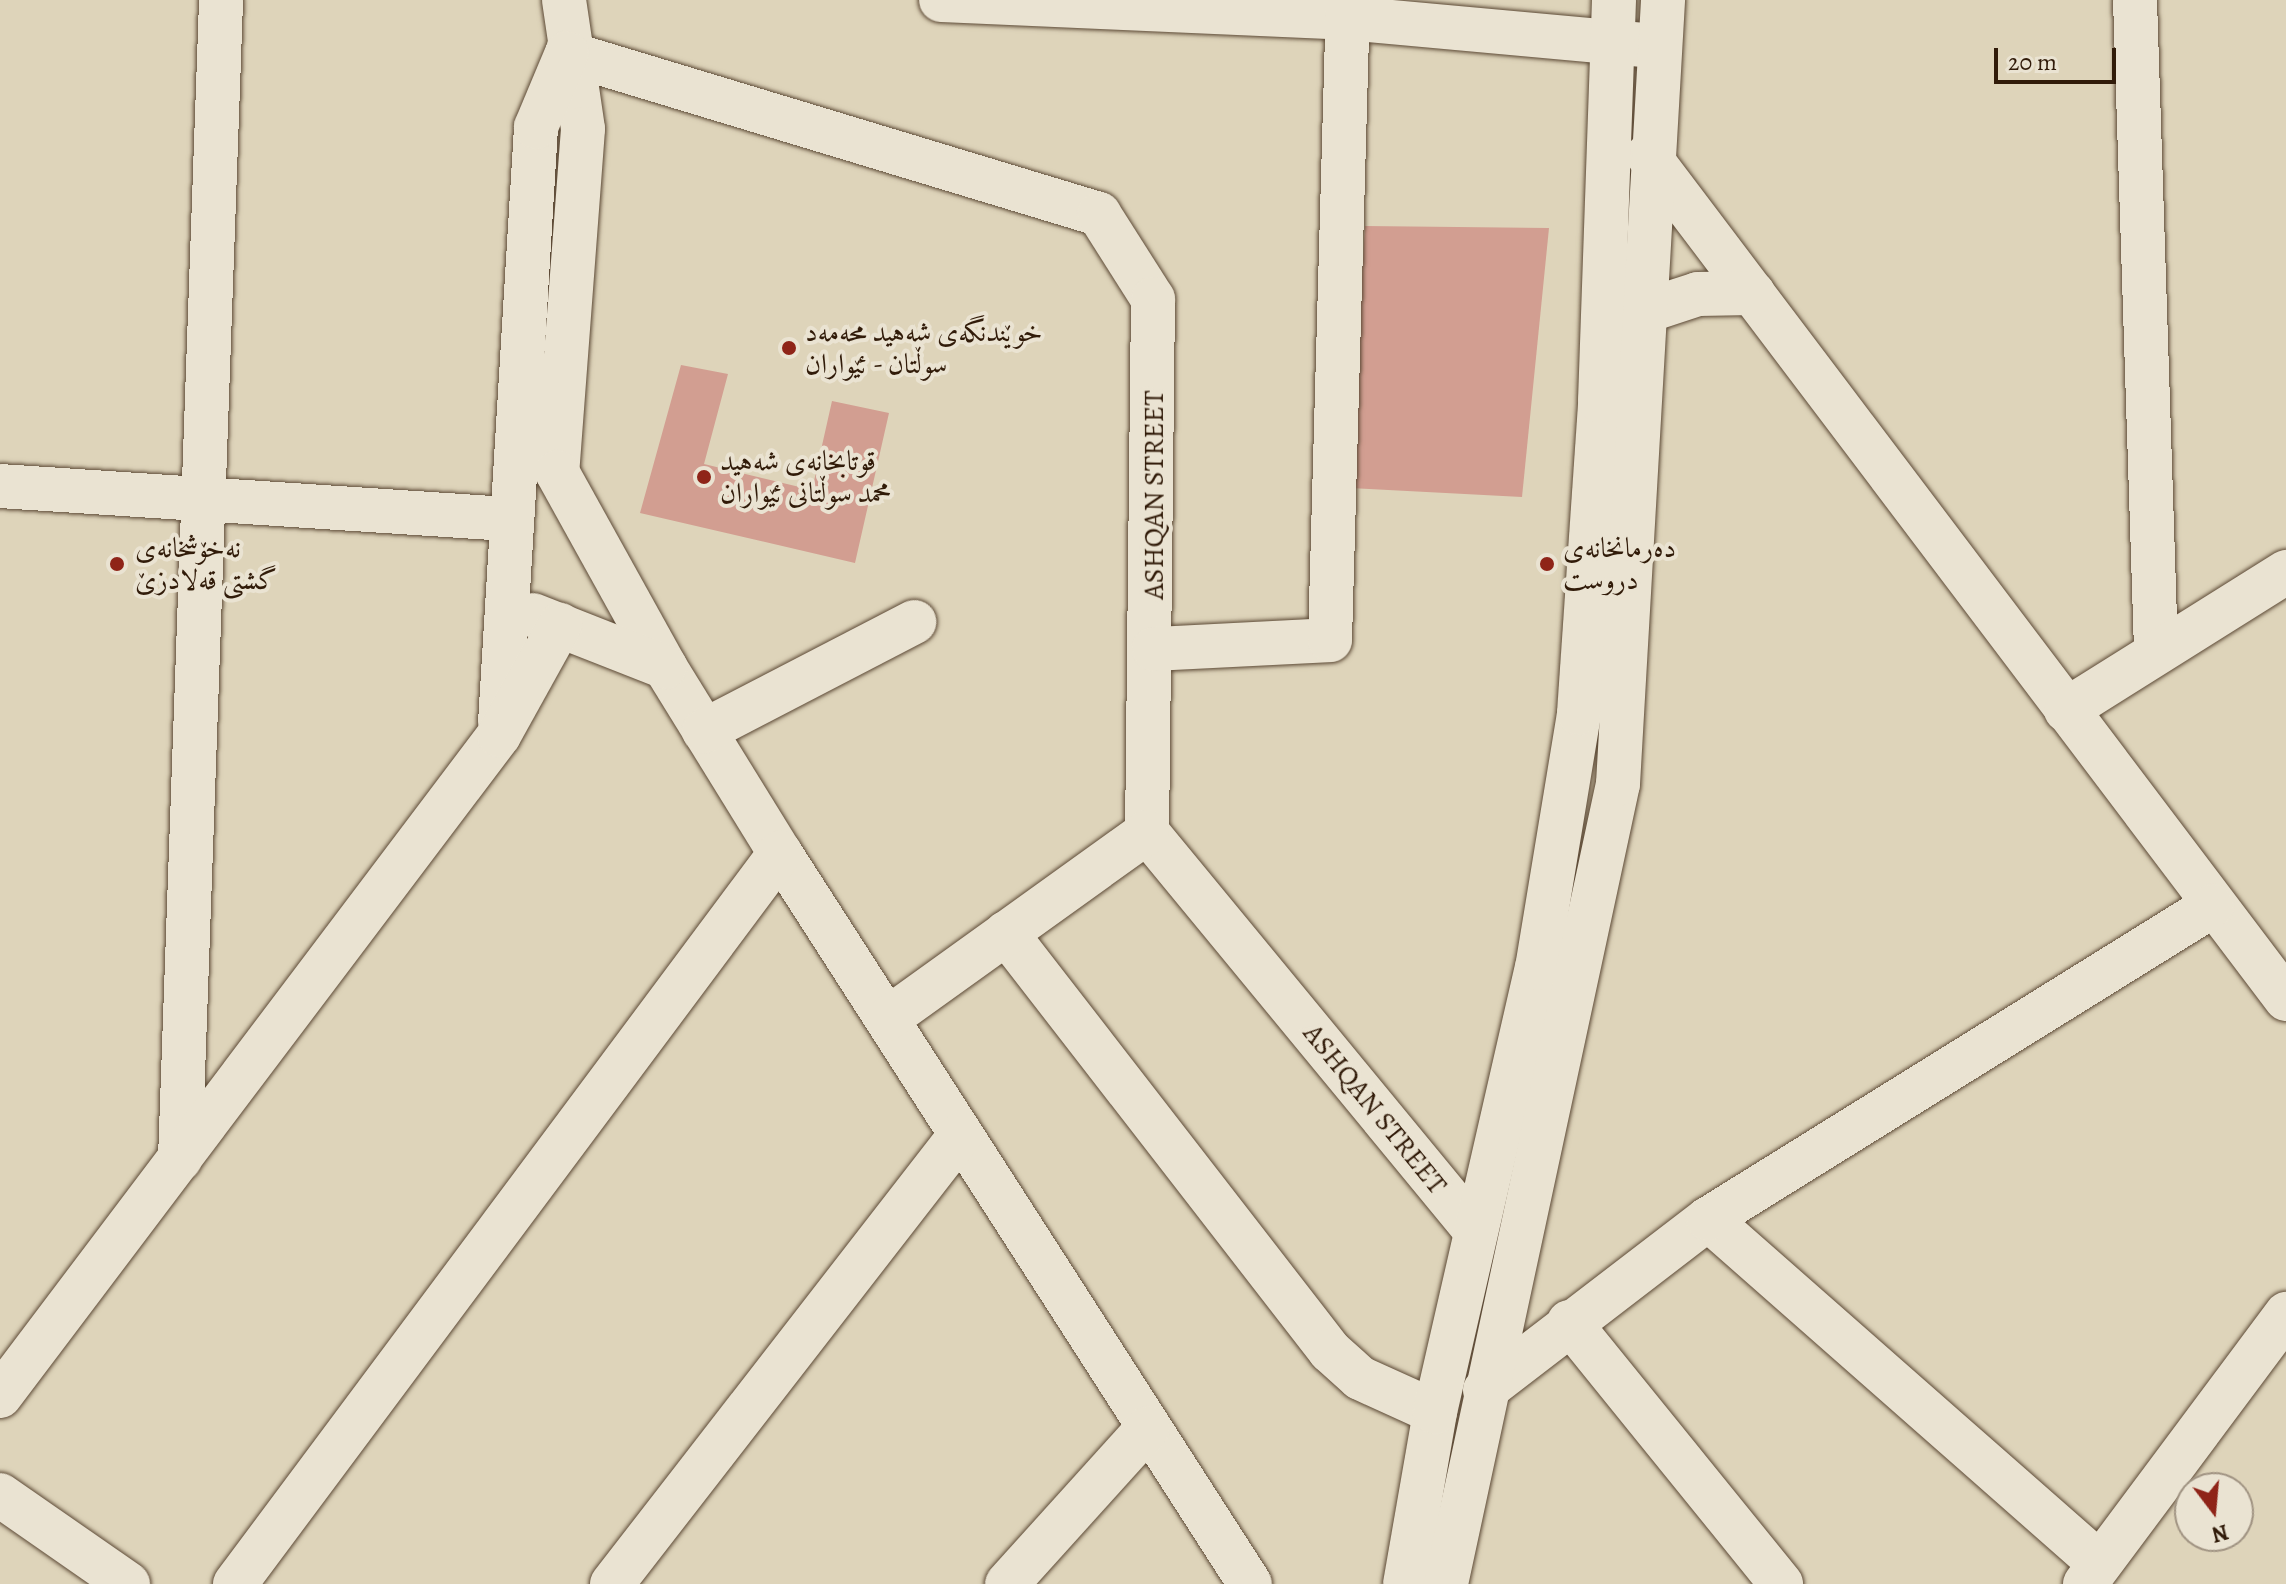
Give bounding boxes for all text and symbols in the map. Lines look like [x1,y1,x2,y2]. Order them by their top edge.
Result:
scale bar [1998,32,2120,82]
text: 20 m [2008,46,2057,78]
place label: خوێندنگەی شەهید محەمەد سوڵتان - ئێواران [805,315,1042,381]
marker: خوێندنگەی شەهید محەمەد سوڵتان - ئێواران [780,339,798,357]
street label: ASHQAN STREET [1137,390,1171,600]
place label: قوتابخانەی شەهید محمد سوڵتانی ئێواران [720,444,891,510]
marker: قوتابخانەی شەهید محمد سوڵتانی ئێواران [695,468,713,486]
place label: نەخۆشخانەی گشتی قەلادزێ [135,531,277,597]
place label: دەرمانخانەی دروست [1563,531,1676,597]
marker: نەخۆشخانەی گشتی قەلادزێ [106,553,128,575]
marker: دەرمانخانەی دروست [1538,555,1556,573]
street label: ASHQAN STREET [1296,1017,1454,1201]
north arrow [2174,1472,2254,1552]
text: N [2208,1517,2232,1550]

